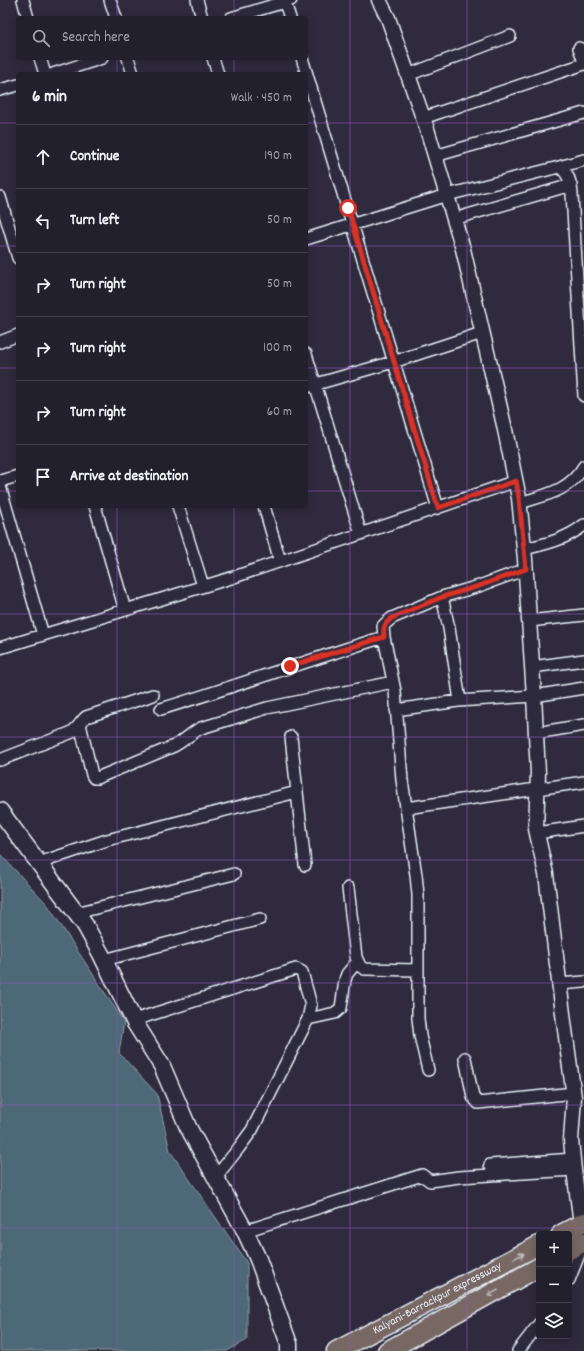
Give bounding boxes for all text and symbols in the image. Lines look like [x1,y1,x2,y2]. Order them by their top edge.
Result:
search box [16,16,308,60]
icon: search [30,27,52,49]
text: Search here [62,27,130,49]
text: 6 min [32,86,67,110]
text: Walk · 450 m [231,89,292,108]
icon: ahead [32,146,54,168]
text: Continue [70,146,119,168]
text: 190 m [264,147,292,166]
route start [339,199,357,217]
icon: left [32,210,54,232]
text: Turn left [70,210,119,232]
text: 50 m [267,211,292,230]
icon: right [32,274,54,296]
text: Turn right [70,274,126,296]
text: 50 m [267,275,292,294]
icon: right [32,338,54,360]
text: Turn right [70,338,126,360]
text: 100 m [263,339,292,358]
icon: right [32,402,54,424]
text: Turn right [70,402,126,424]
text: 60 m [267,403,292,422]
icon: arrive [32,466,54,488]
text: Arrive at destination [70,466,188,488]
route end [281,657,299,675]
map controls [536,1231,572,1339]
button: + [536,1231,572,1267]
one-way arrow [513,1251,525,1259]
street label: Kalyani-Barrackpur expressway [370,1257,506,1339]
button: − [536,1267,572,1303]
one-way arrow [487,1289,499,1297]
button: layers [536,1303,572,1339]

